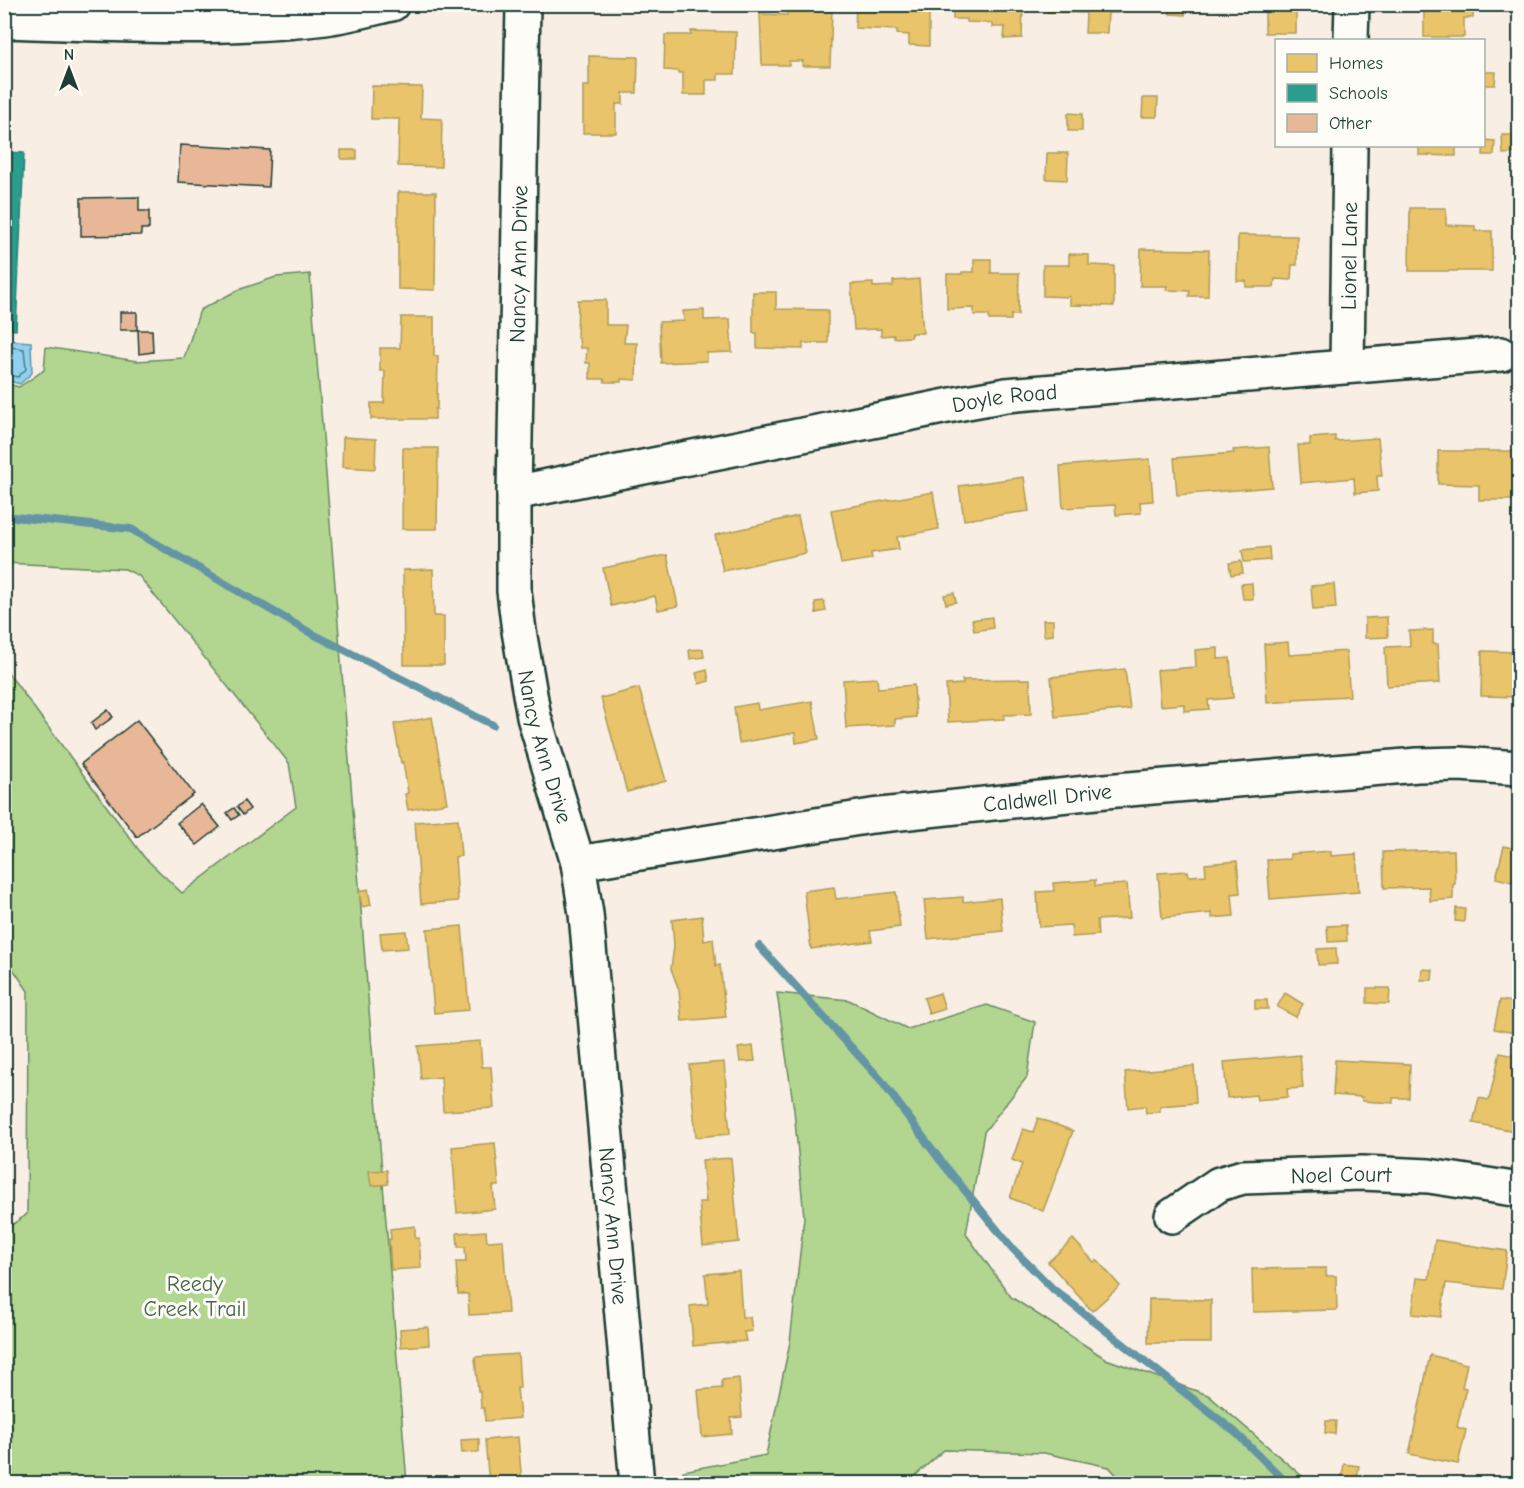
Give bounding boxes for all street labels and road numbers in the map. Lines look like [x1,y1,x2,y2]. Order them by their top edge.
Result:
street label: Nancy Ann Drive [505,185,533,343]
street label: Lionel Lane [1336,202,1363,310]
street label: Doyle Road [950,379,1058,419]
street label: Nancy Ann Drive [512,668,577,827]
street label: Caldwell Drive [982,778,1113,818]
street label: Nancy Ann Drive [593,1146,633,1306]
street label: Noel Court [1290,1161,1393,1189]

